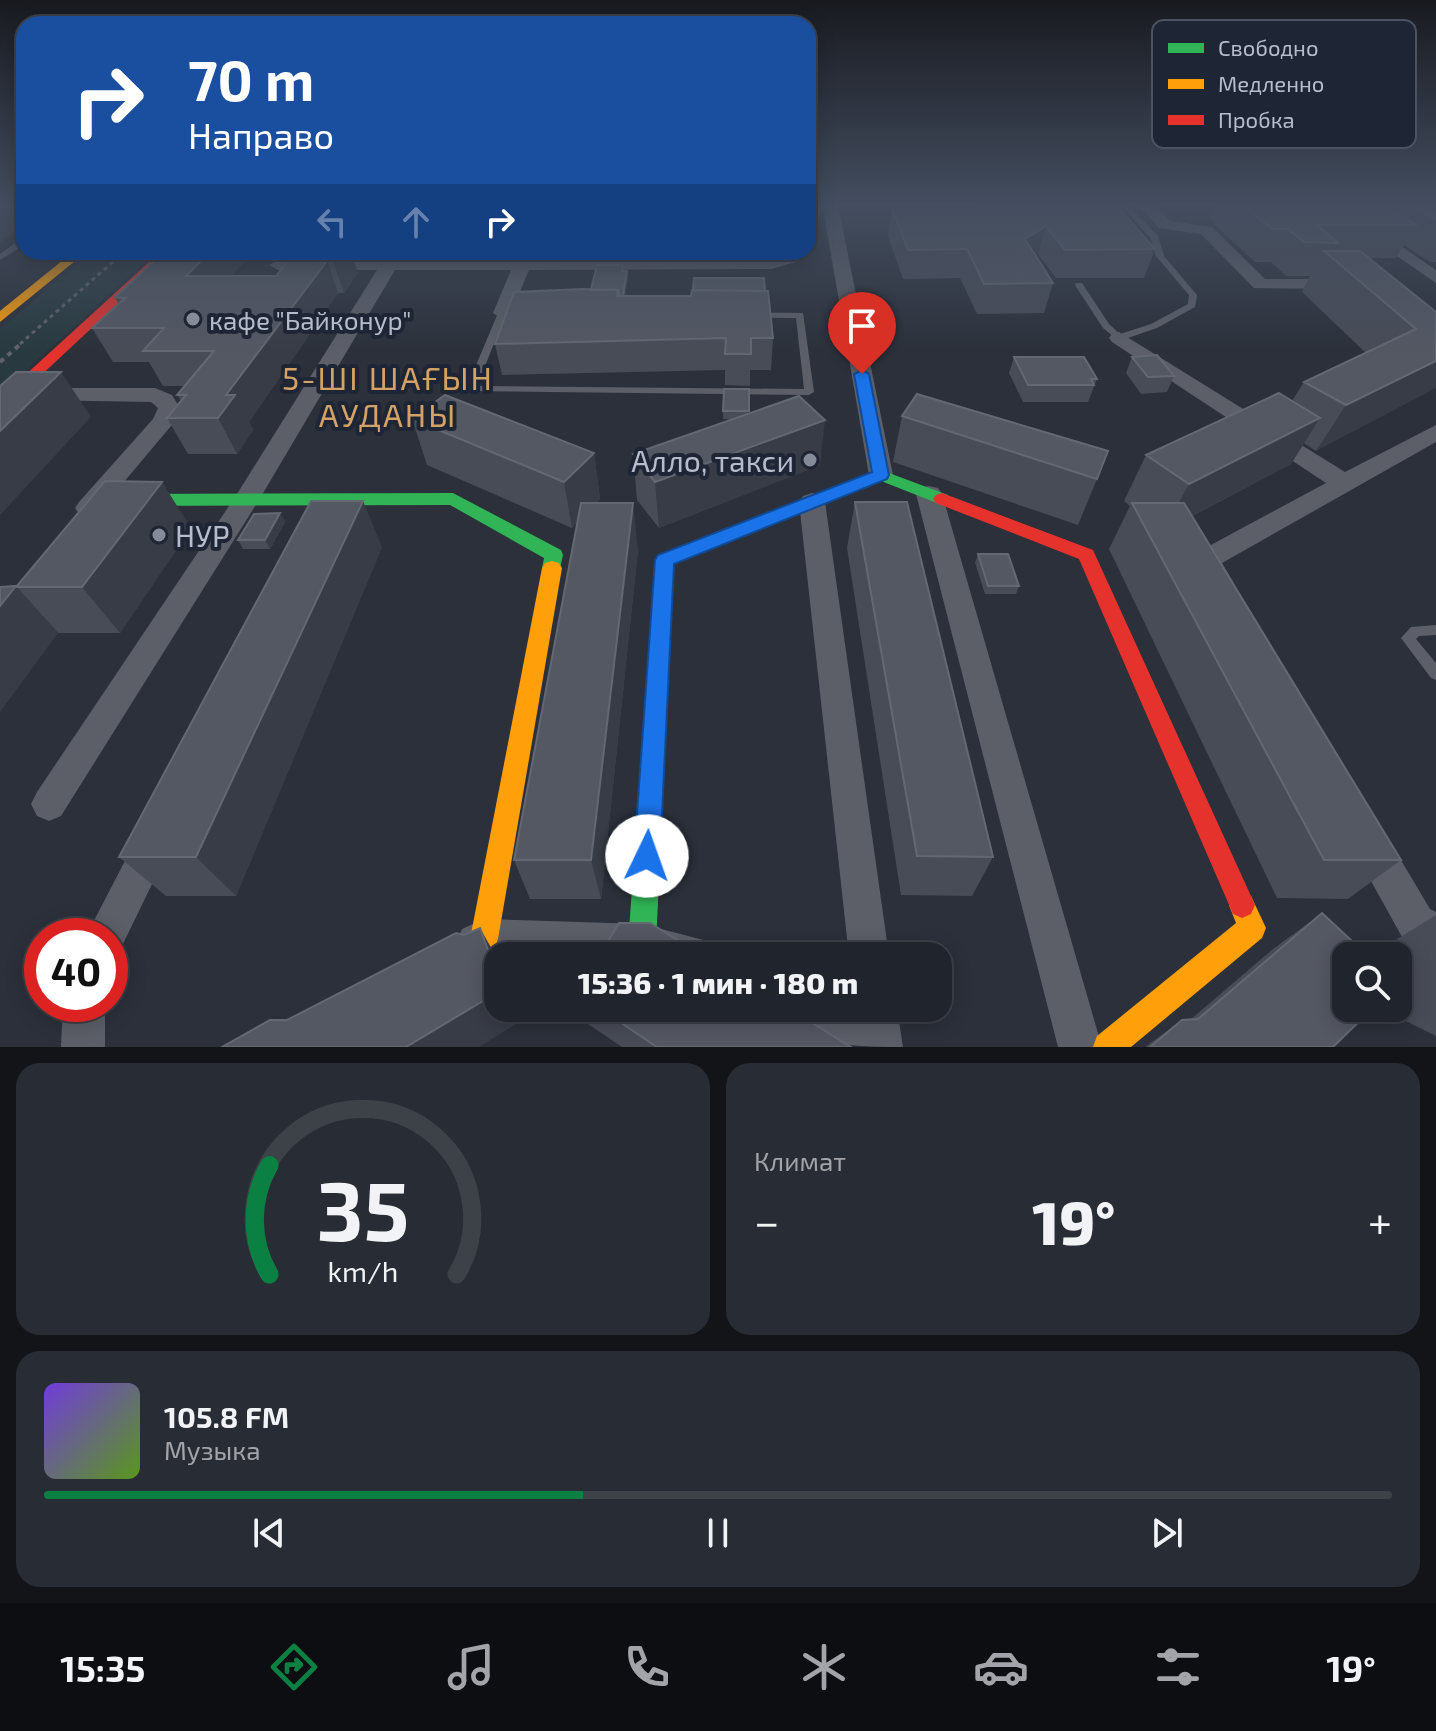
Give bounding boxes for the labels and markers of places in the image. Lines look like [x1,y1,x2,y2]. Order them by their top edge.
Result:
pin [828,292,896,374]
place label: кафе "Байконур" [209,304,411,336]
marker: кафе "Байконур" [184,310,202,328]
place label: Алло, такси [631,442,794,478]
marker: Алло, такси [801,451,819,469]
place label: НУР [175,517,230,553]
marker: НУР [150,526,168,544]

